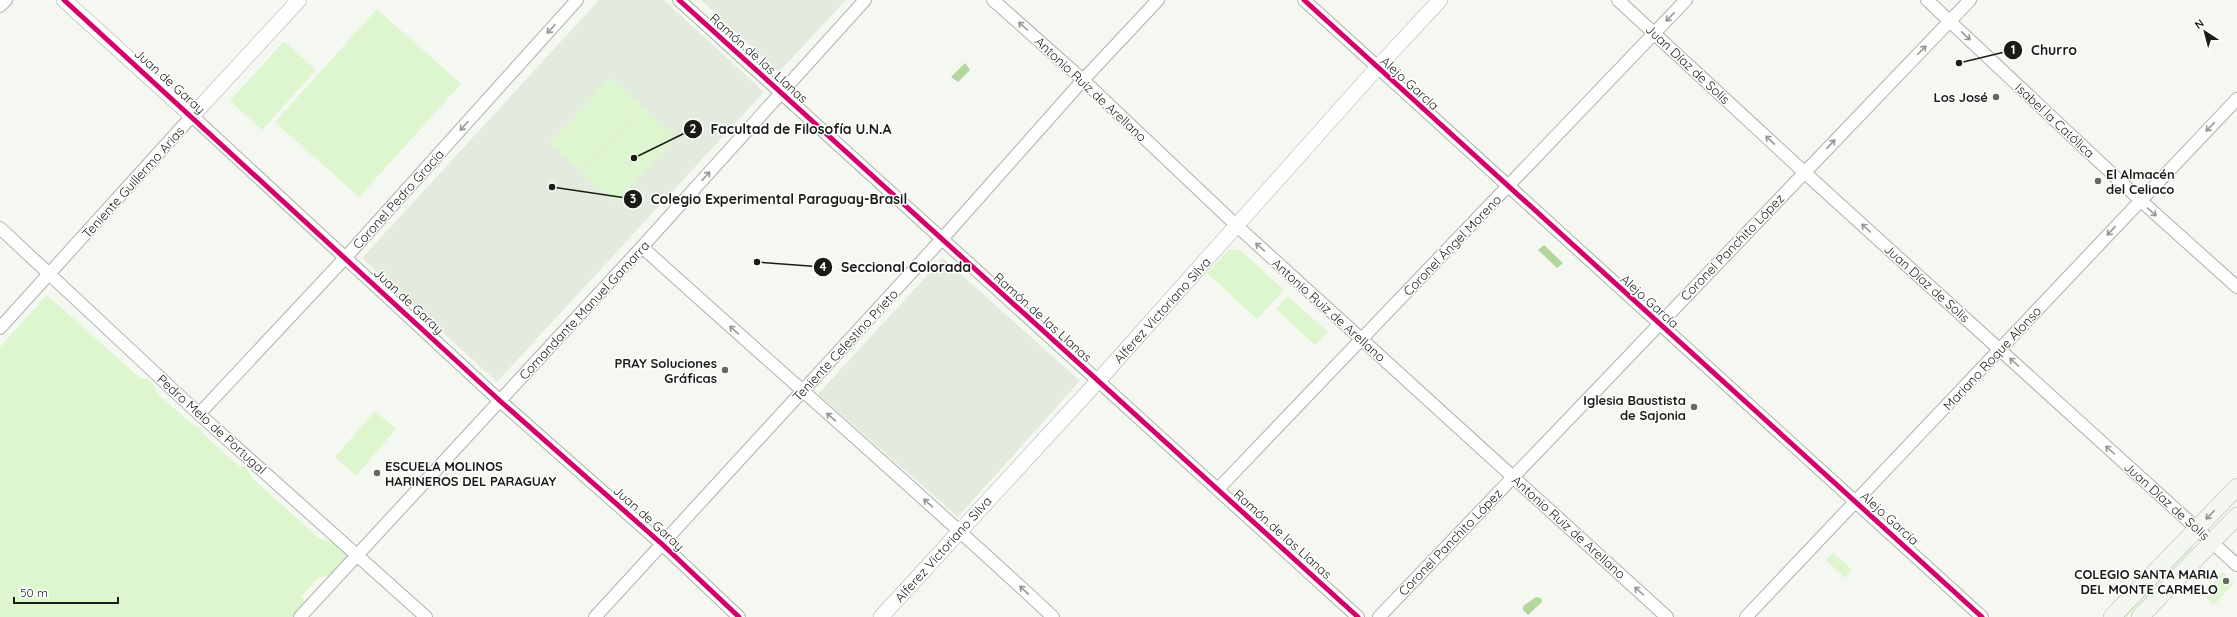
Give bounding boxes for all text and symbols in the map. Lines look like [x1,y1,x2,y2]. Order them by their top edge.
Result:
street label: Ramón de las Llanas [707,10,811,106]
one-way arrow [1666,12,1675,22]
north arrow [2185,12,2225,52]
text: N [2192,16,2207,32]
street label: Juan Díaz de Solis [1643,21,1733,107]
one-way arrow [1017,22,1028,31]
one-way arrow [547,24,556,34]
one-way arrow [1961,31,1971,41]
street label: Antonio Ruiz de Arellano [1032,33,1150,145]
callout: Churro [2003,37,2085,63]
text: Churro [2031,41,2077,59]
text: 1 [2011,42,2015,57]
street label: Juan de Garay [131,45,209,117]
one-way arrow [1917,45,1926,55]
street label: Alejo García [1378,53,1442,113]
street label: Isabel la Católica [2012,79,2098,161]
place label: Los José [1933,89,1988,105]
marker: Los José [1991,92,2001,102]
callout: Facultad de Filosofía U.N.A [683,116,900,142]
one-way arrow [460,120,469,131]
text: Facultad de Filosofía U.N.A [710,120,892,138]
text: 2 [690,121,697,136]
one-way arrow [2205,122,2215,132]
street label: Teniente Guillermo Arias [79,123,187,241]
one-way arrow [1765,136,1775,145]
one-way arrow [1827,139,1836,149]
street label: Coronel Pedro Gracia [349,146,447,252]
place label: El Almacén del Celiaco [2106,166,2175,197]
one-way arrow [701,171,710,181]
marker: El Almacén del Celiaco [2093,176,2103,186]
callout: Colegio Experimental Paraguay-Brasil [623,186,916,212]
text: Colegio Experimental Paraguay-Brasil [651,190,907,208]
street label: Coronel Panchito López [1677,190,1787,304]
text: 3 [630,191,636,206]
street label: Coronel Ángel Moreno [1400,191,1504,299]
one-way arrow [2147,207,2158,216]
one-way arrow [1861,223,1871,233]
one-way arrow [2106,226,2116,236]
street label: Comandante Manuel Gamarra [515,237,653,383]
street label: Juan Díaz de Solis [1881,240,1973,326]
one-way arrow [1256,243,1266,252]
callout: Seccional Colorada [813,254,979,280]
street label: Alferez Victoriano Silva [1110,254,1214,366]
street label: Antonio Ruiz de Arellano [1269,255,1389,365]
text: Seccional Colorada [841,258,971,276]
text: 4 [819,259,827,274]
street label: Juan de Garay [371,265,447,337]
street label: Ramón de las Llanas [991,269,1095,365]
street label: Alejo García [1618,271,1682,331]
street label: Teniente Celestino Prieto [789,286,901,404]
street label: Mariano Roque Alonso [1940,303,2044,413]
one-way arrow [729,325,739,335]
place label: PRAY Soluciones Gráficas [615,355,717,386]
one-way arrow [2009,358,2019,367]
marker: PRAY Soluciones Gráficas [720,365,730,375]
street label: Pedro Melo de Portugal [154,371,270,477]
place label: Iglesia Baustista de Sajonia [1583,392,1686,423]
marker: Iglesia Baustista de Sajonia [1689,402,1699,412]
one-way arrow [826,413,836,422]
one-way arrow [2105,445,2116,454]
place label: ESCUELA MOLINOS HARINEROS DEL PARAGUAY [385,458,557,489]
street label: Juan Díaz de Solis [2121,458,2213,544]
marker: ESCUELA MOLINOS HARINEROS DEL PARAGUAY [372,468,382,478]
street label: Antonio Ruiz de Arellano [1509,472,1629,582]
street label: Juan de Garay [610,482,688,554]
street label: Coronel Panchito López [1395,485,1505,599]
street label: Ramón de las Llanas [1231,486,1335,582]
street label: Alejo García [1858,488,1922,548]
street label: Alferez Victoriano Silva [891,493,995,605]
one-way arrow [923,498,934,507]
one-way arrow [2205,510,2215,520]
place label: COLEGIO SANTA MARIA DEL MONTE CARMELO [2074,566,2219,597]
marker: COLEGIO SANTA MARIA DEL MONTE CARMELO [2221,576,2231,586]
scale bar [14,579,118,605]
text: 50 m [20,585,48,600]
one-way arrow [1019,586,1029,595]
one-way arrow [1633,586,1644,595]

